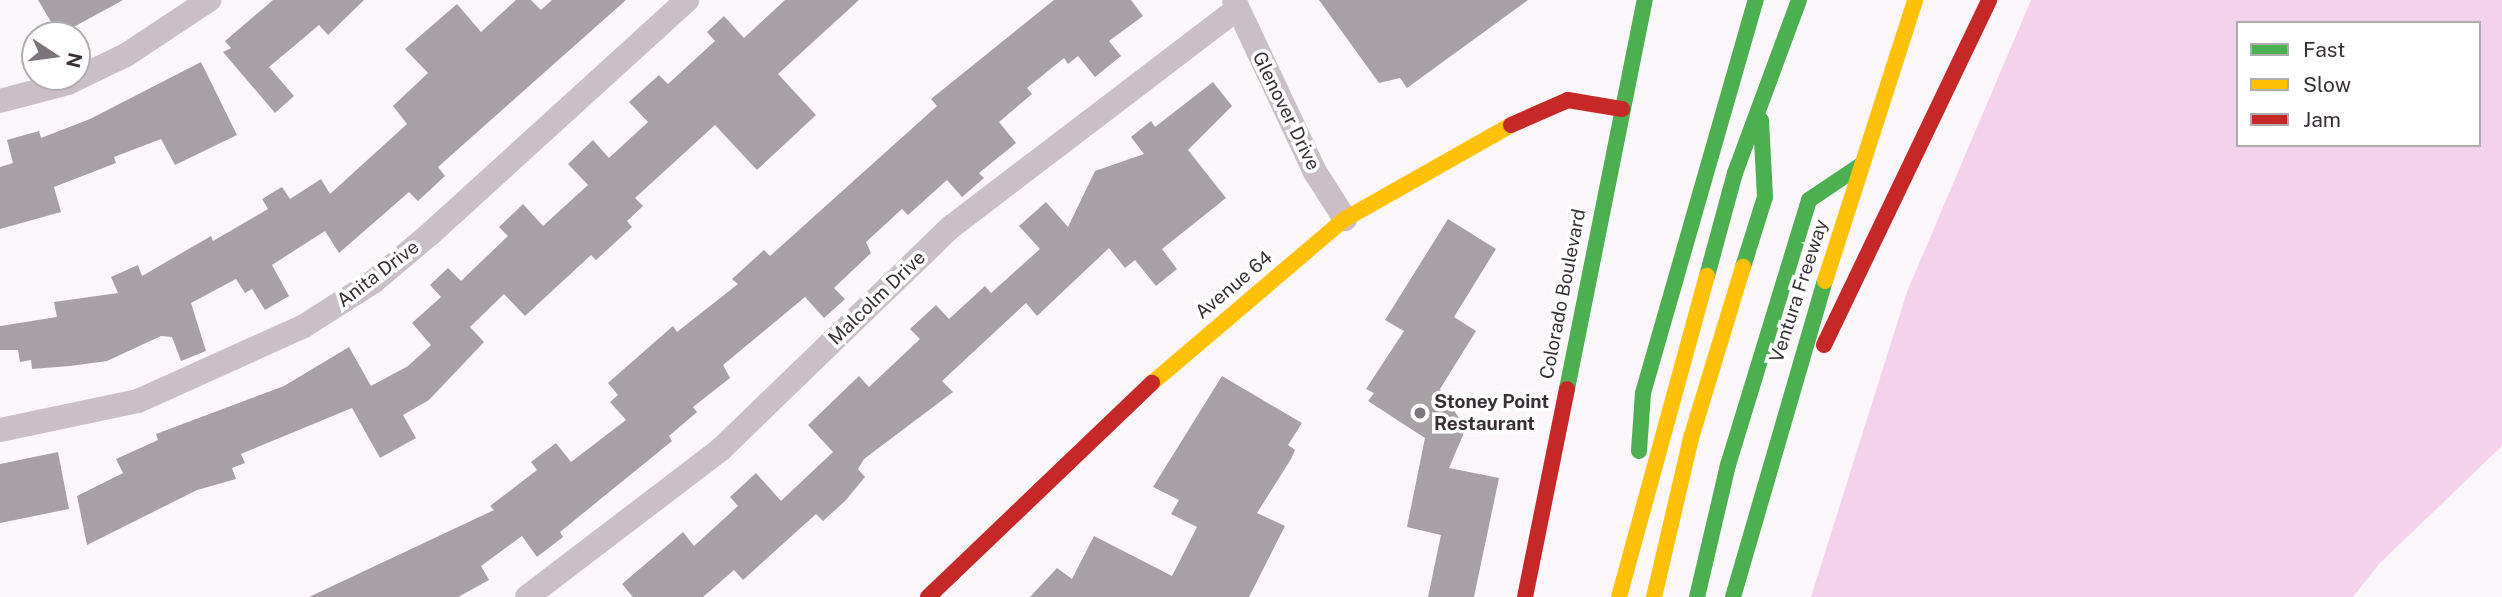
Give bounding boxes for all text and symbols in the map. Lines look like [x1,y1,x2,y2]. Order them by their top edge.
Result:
north arrow [21,21,91,91]
legend [2236,21,2481,147]
text: Fast [2303,37,2345,62]
street label: Glenover Drive [1247,48,1325,174]
text: N [62,51,87,70]
text: Slow [2303,72,2351,97]
text: Jam [2303,107,2341,132]
street label: Colorado Boulevard [1535,207,1591,381]
street label: Ventura Freeway [1765,217,1833,365]
street label: Anita Drive [332,236,424,312]
street label: Malcolm Drive [824,246,930,350]
street label: Avenue 64 [1191,246,1277,324]
place label: Stoney Point Restaurant [1434,391,1549,435]
marker: Stoney Point Restaurant [1412,405,1428,421]

